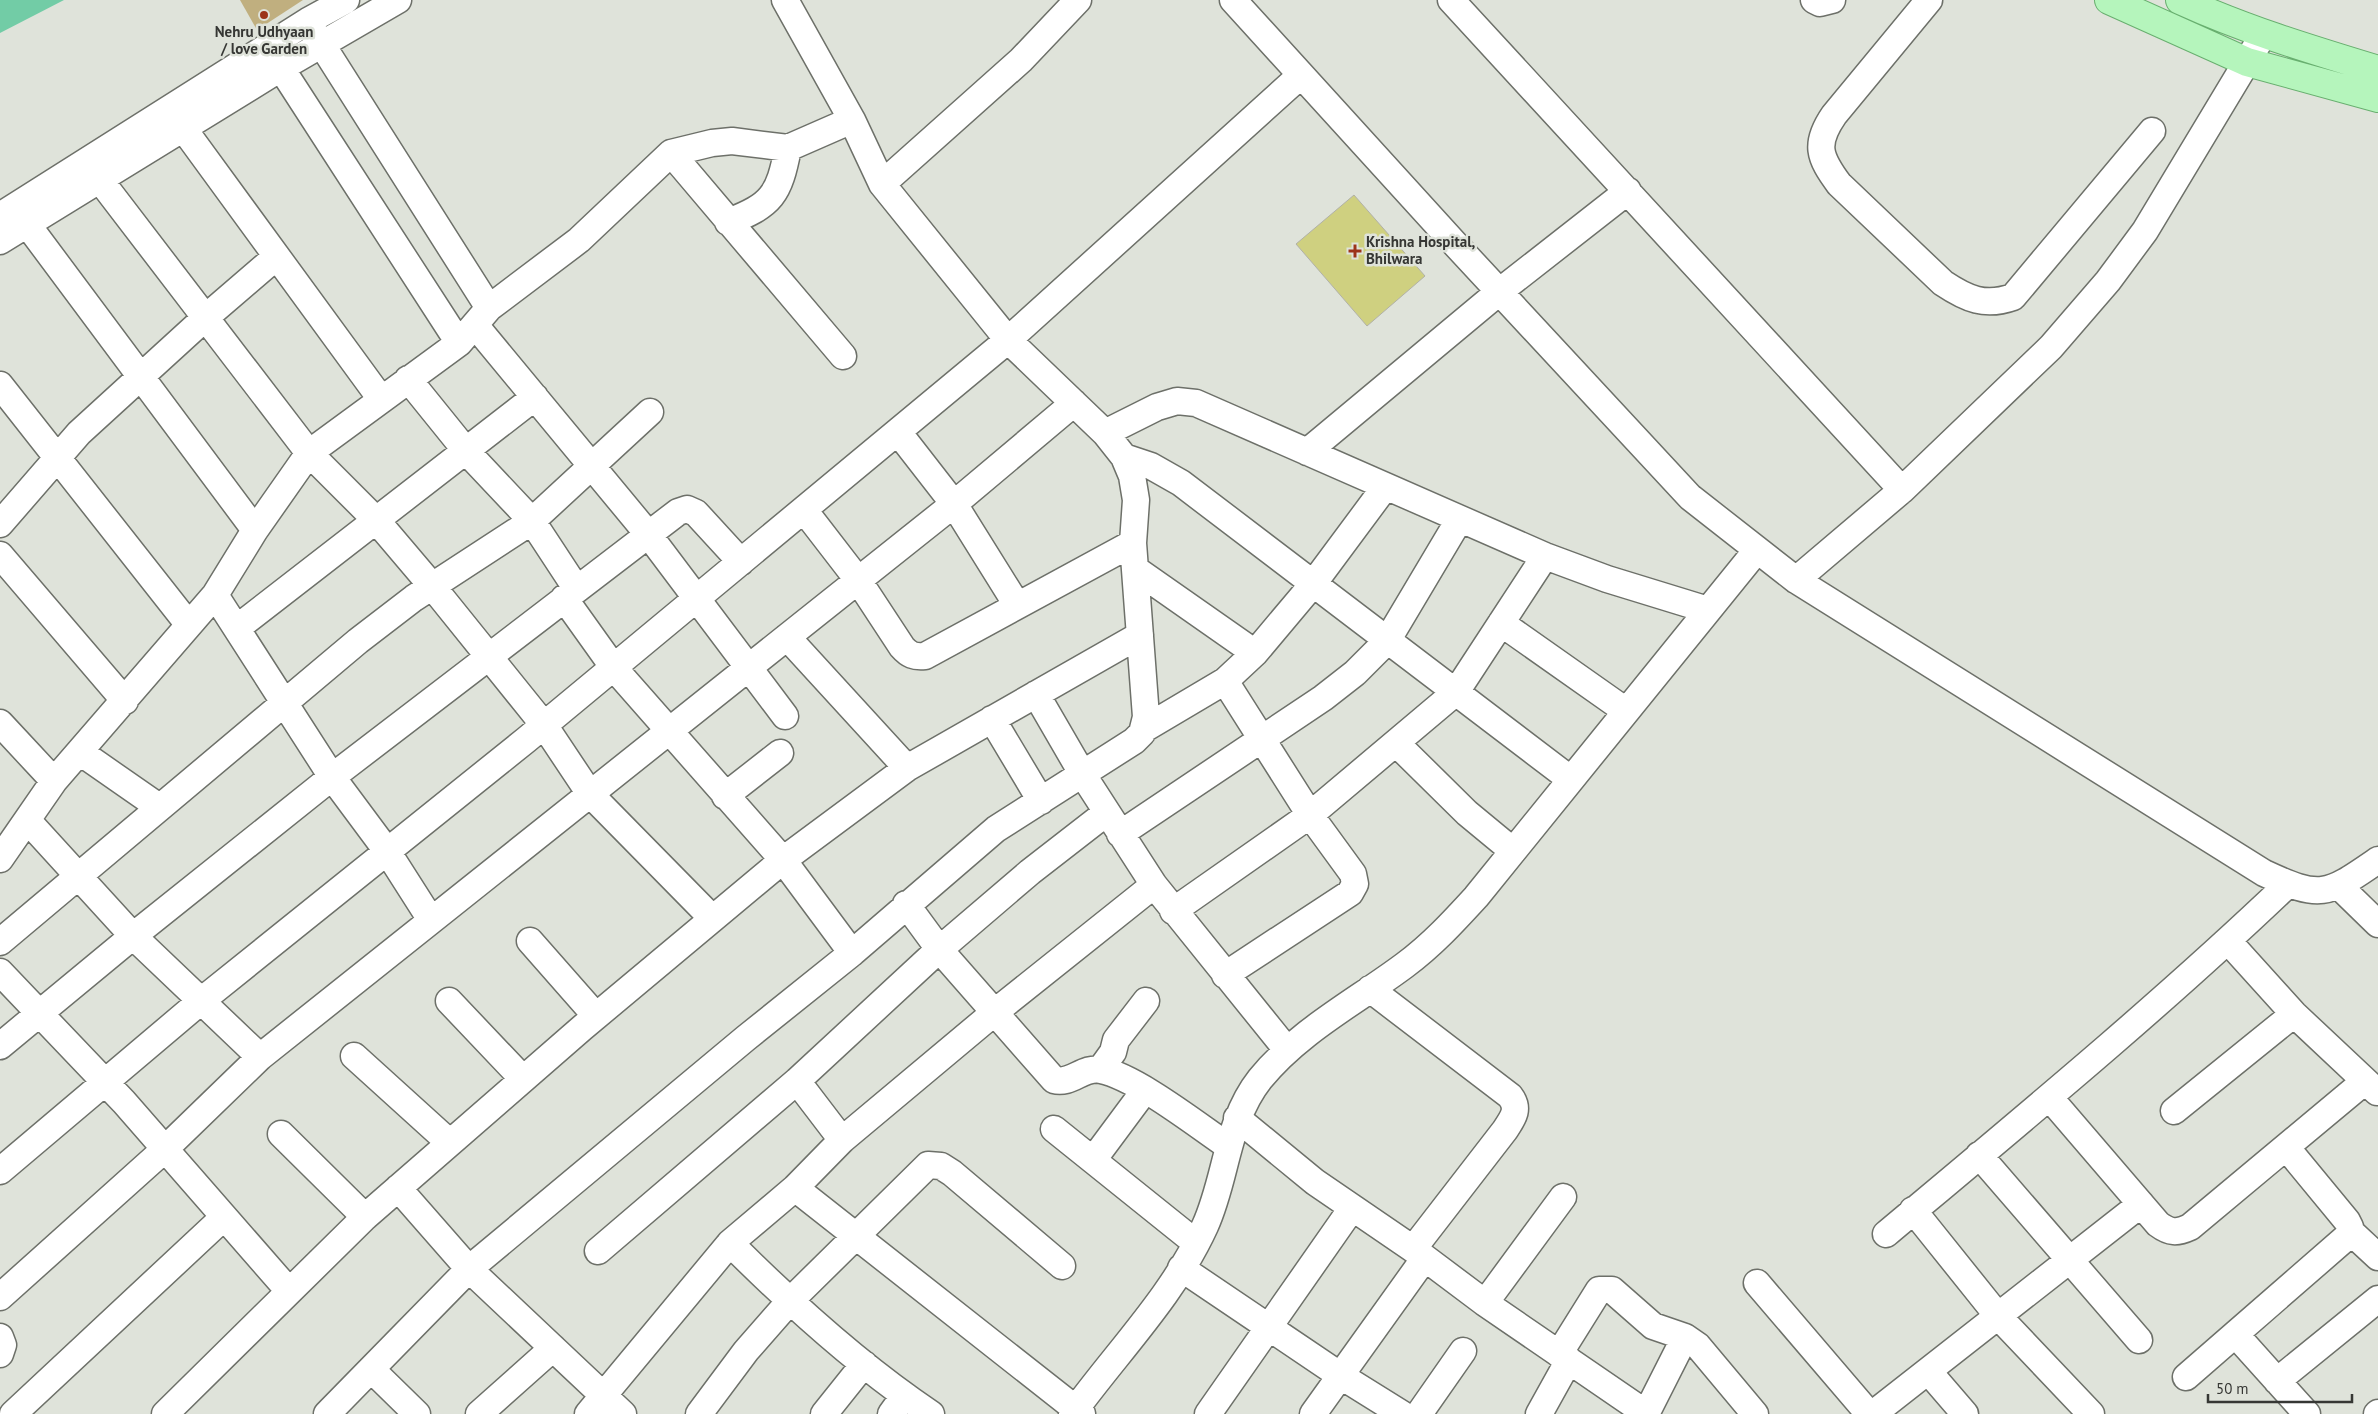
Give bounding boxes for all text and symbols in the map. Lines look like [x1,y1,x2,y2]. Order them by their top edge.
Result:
marker: Nehru Udhyaan / love Garden [258,9,270,21]
place label: Nehru Udhyaan / love Garden [215,22,313,58]
place label: Krishna Hospital, Bhilwara [1366,232,1476,268]
marker: Krishna Hospital, Bhilwara [1348,244,1362,258]
scale bar [2208,1372,2352,1404]
text: 50 m [2216,1379,2249,1398]

